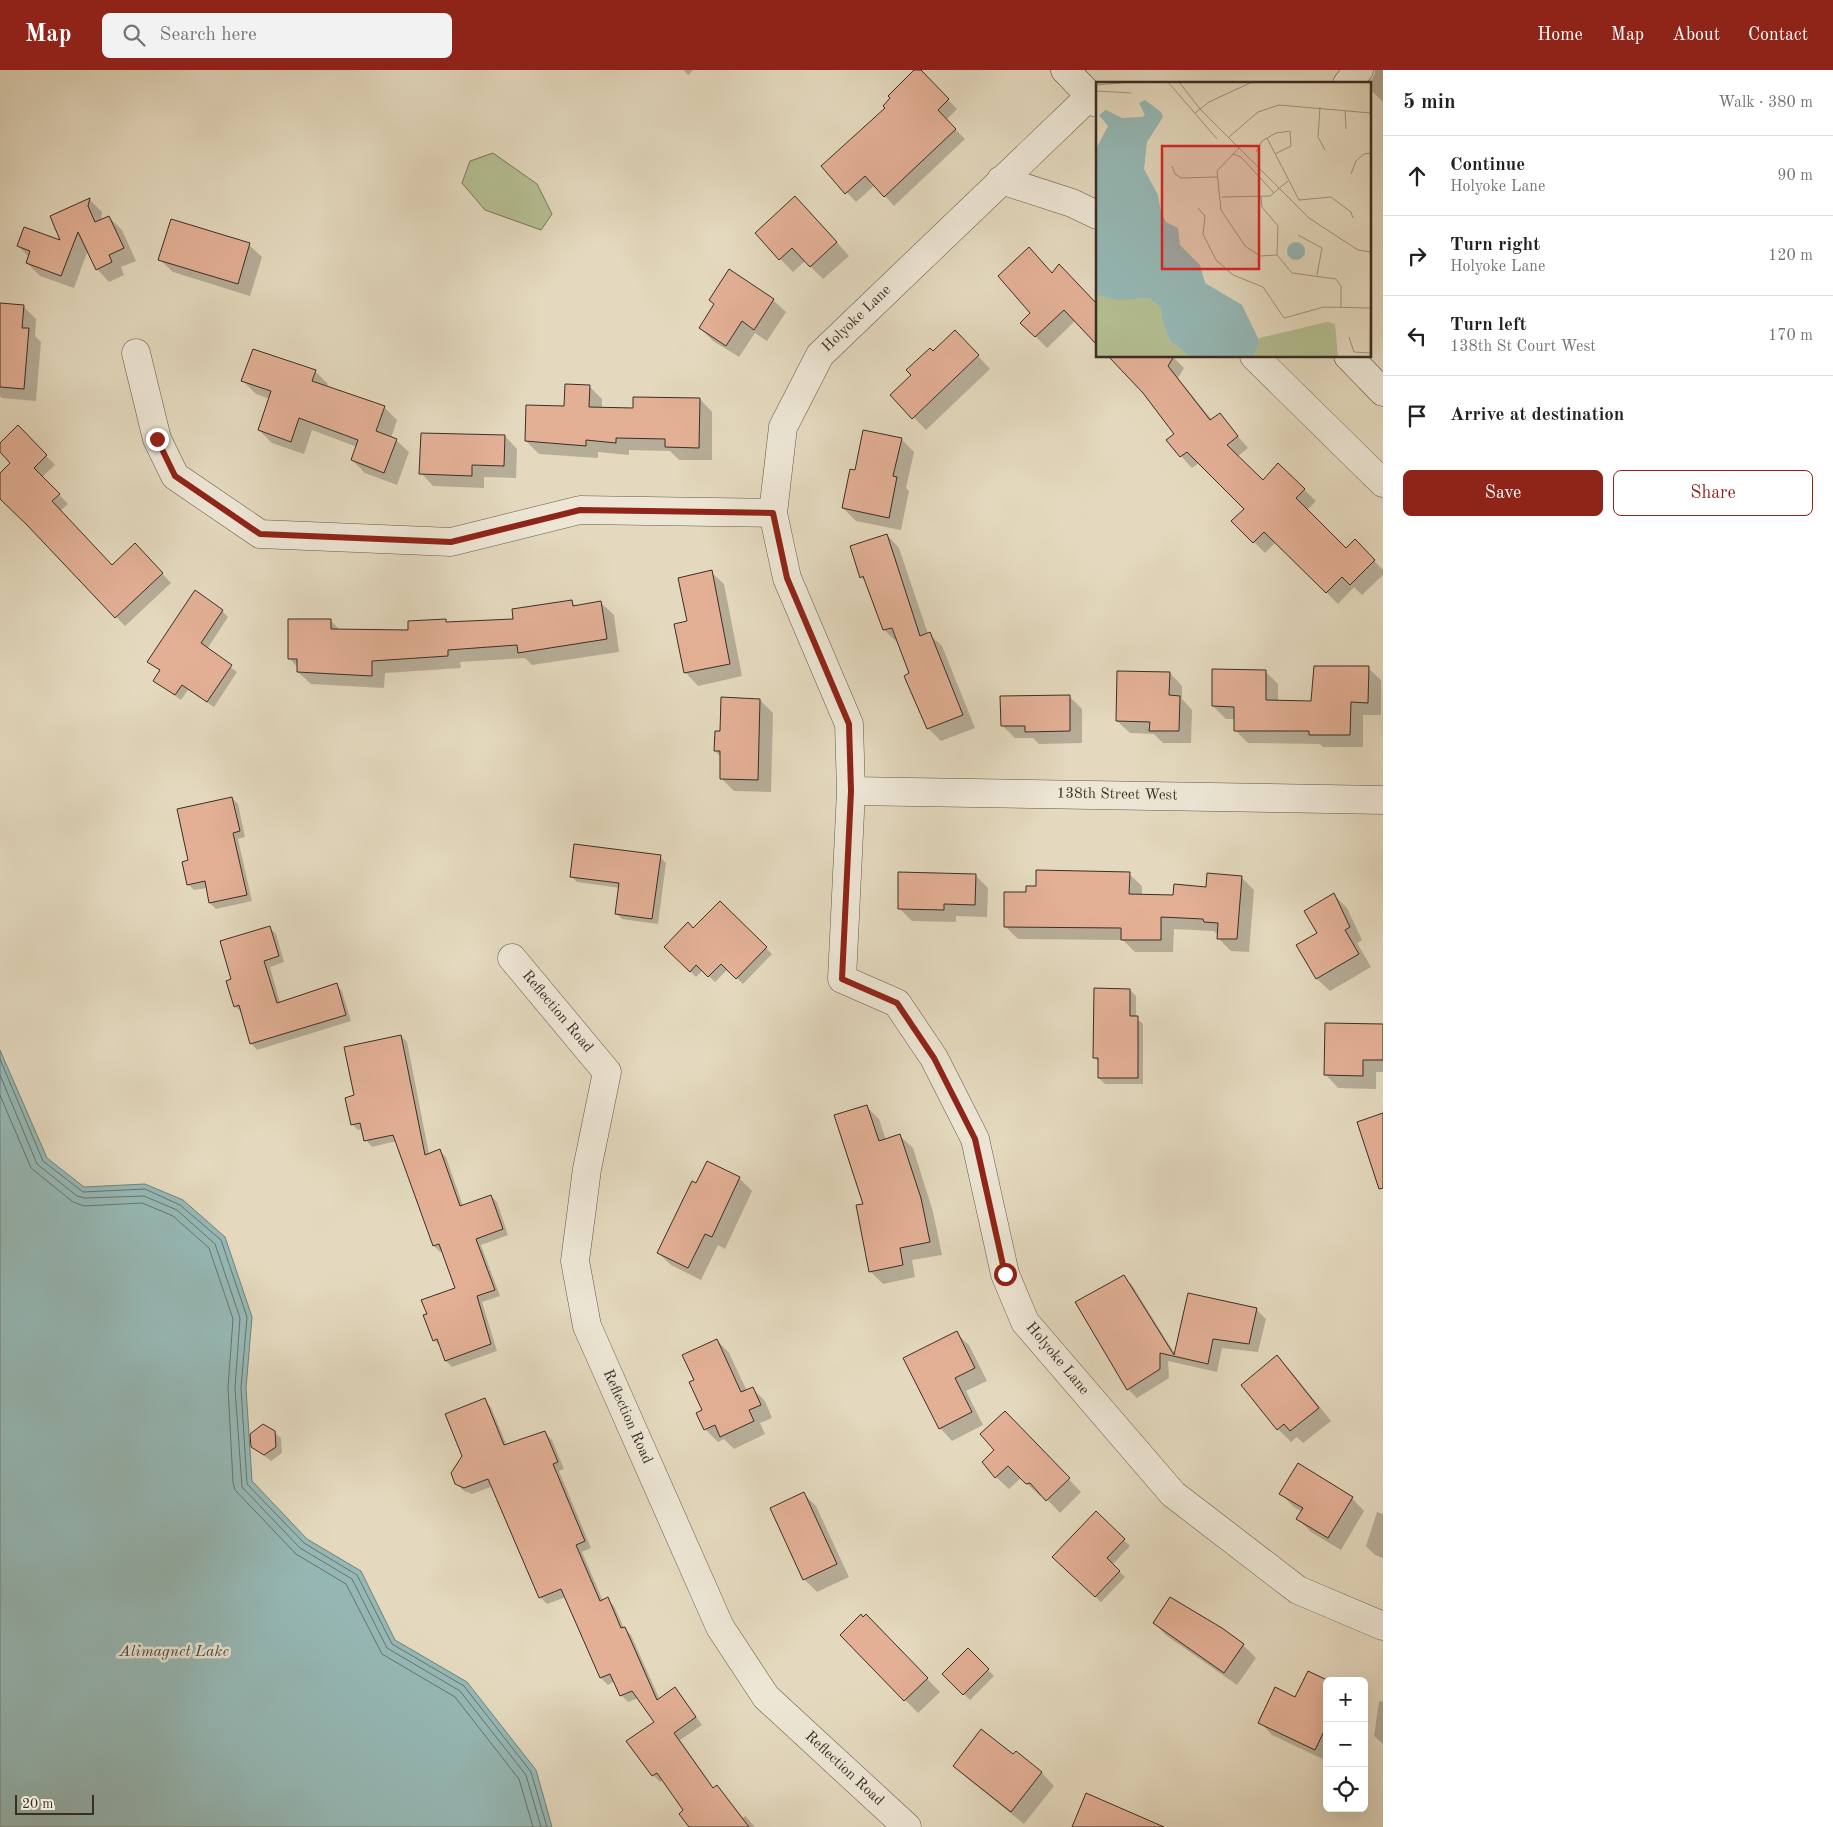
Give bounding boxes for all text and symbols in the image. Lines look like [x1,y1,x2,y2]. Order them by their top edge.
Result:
search box [102,13,452,58]
icon: search [120,21,148,49]
text: Map [25,23,72,47]
text: Search here [160,26,257,45]
text: Home [1537,26,1583,44]
text: Map [1611,26,1644,44]
text: About [1672,26,1720,44]
text: Contact [1748,26,1808,44]
inset map [1096,82,1370,358]
text: 5 min [1403,92,1456,113]
text: Walk · 380 m [1718,95,1813,111]
text: Continue [1450,156,1525,175]
icon: ahead [1403,162,1431,190]
text: 90 m [1777,168,1813,184]
text: Holyoke Lane [1450,179,1545,195]
text: Turn right [1450,236,1540,255]
icon: right [1403,242,1431,270]
text: 120 m [1768,248,1813,264]
text: Holyoke Lane [1450,259,1545,275]
street label: Holyoke Lane [820,283,894,355]
text: Turn left [1450,316,1527,335]
icon: left [1403,322,1431,350]
text: 170 m [1768,328,1813,344]
text: 138th St Court West [1450,339,1596,355]
icon: arrive [1403,402,1431,430]
text: Arrive at destination [1450,406,1624,425]
route end [146,428,169,451]
button: Save [1403,470,1603,516]
button: Share [1613,470,1813,516]
street label: 138th Street West [1056,786,1178,804]
street label: Reflection Road [519,968,595,1056]
route start [994,1263,1017,1286]
street label: Holyoke Lane [1023,1320,1092,1398]
street label: Reflection Road [600,1368,655,1467]
water label: Alimagnet Lake [118,1644,229,1660]
map controls [1323,1677,1368,1812]
button: + [1323,1677,1368,1722]
button: − [1323,1722,1368,1767]
street label: Reflection Road [802,1729,886,1809]
button: locate [1323,1767,1368,1812]
scale bar [15,1792,94,1815]
text: 20 m [22,1797,53,1811]

